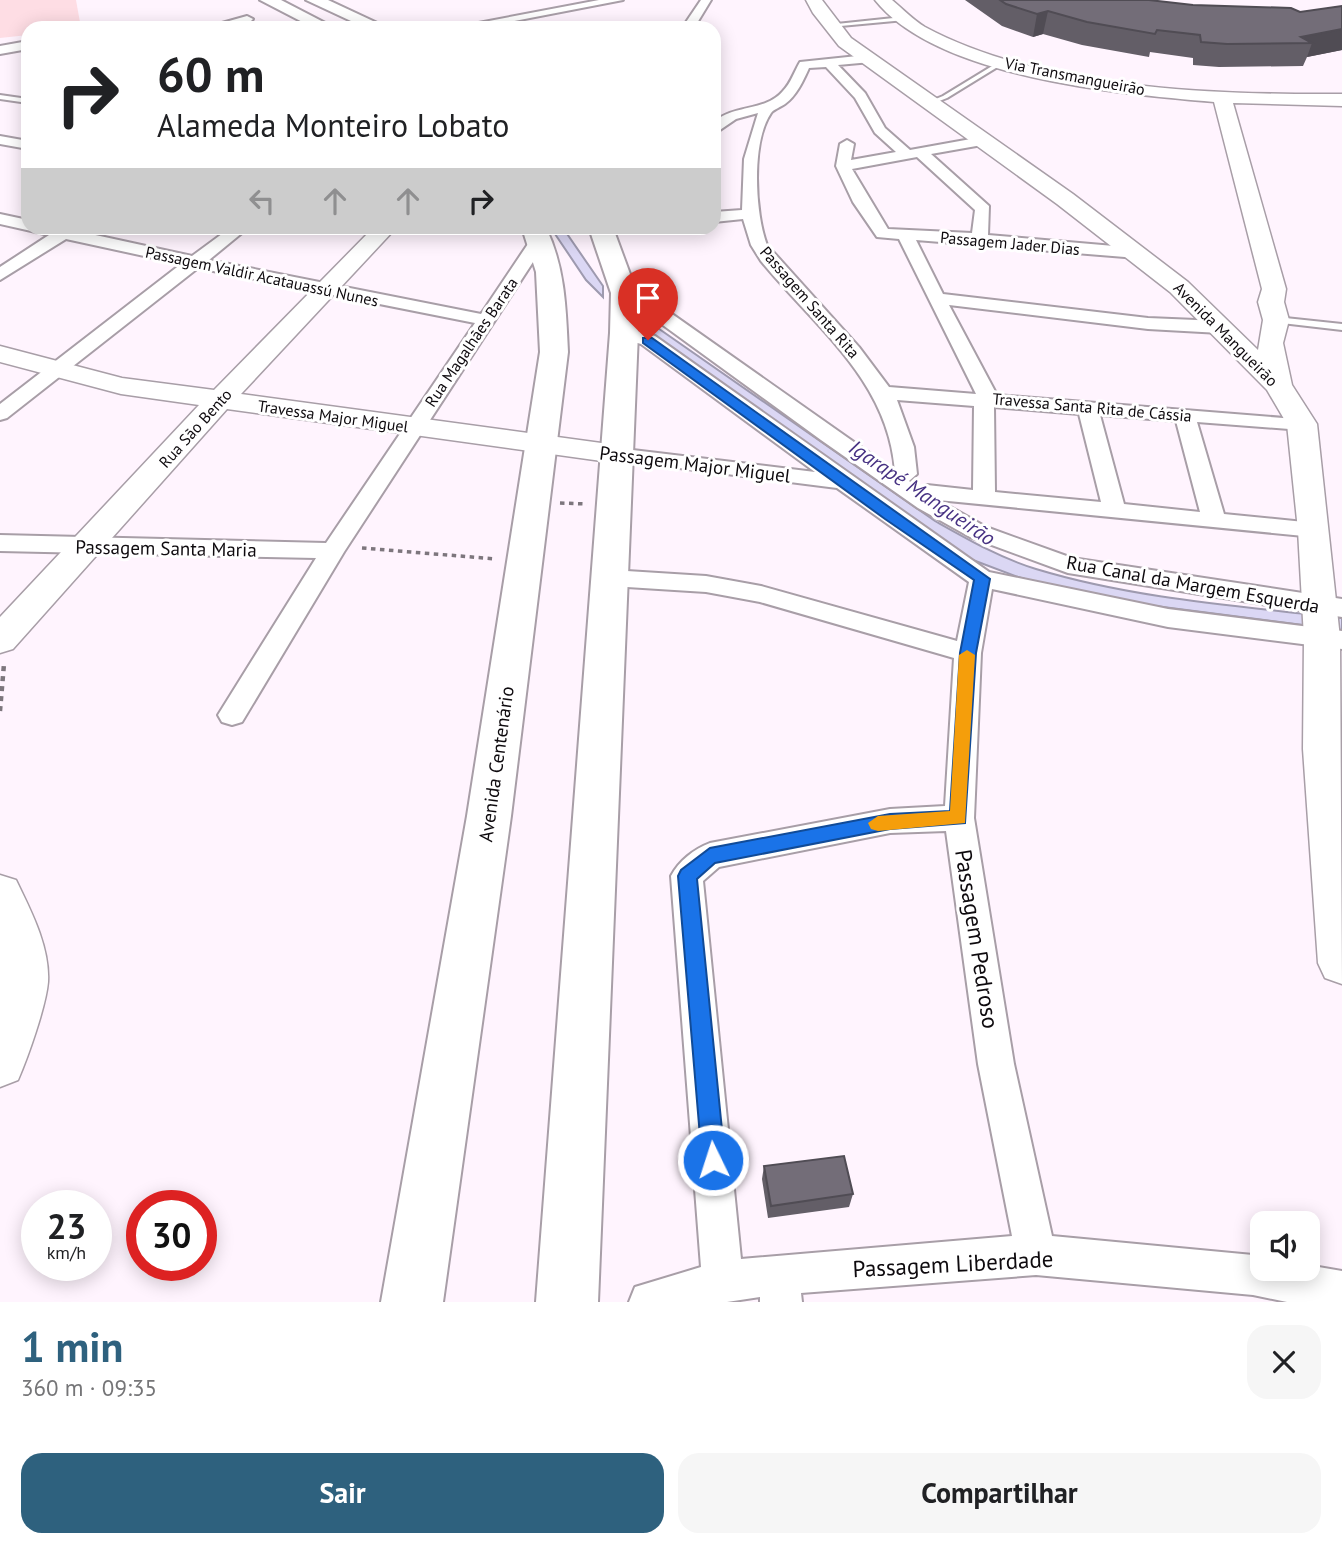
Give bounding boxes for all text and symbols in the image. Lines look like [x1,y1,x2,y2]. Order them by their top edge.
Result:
text: 60 m [157,42,264,106]
icon: right [42,49,133,140]
street label: Via Transmangueirão [1002,52,1147,99]
text: Alameda Monteiro Lobato [157,104,509,146]
icon: left [243,182,281,220]
icon: ahead [316,182,354,220]
icon: ahead [389,182,427,220]
icon: right [462,182,500,220]
street label: Passagem Jader Dias [939,227,1081,259]
street label: Passagem Valdir Acatauassú Nunes [144,241,381,311]
street label: Passagem Santa Rita [756,242,864,362]
pin [618,268,678,340]
street label: Rua Magalhães Barata [420,273,522,411]
street label: Avenida Mangueirão [1170,278,1282,390]
icon: arrive [629,279,667,317]
street label: Rua São Bento [154,384,236,472]
street label: Travessa Santa Rita de Cássia [992,388,1192,426]
street label: Travessa Major Miguel [256,396,410,437]
water label: Igarapé Mangueirão [844,434,1001,552]
street label: Passagem Major Miguel [598,440,792,488]
street label: Passagem Santa Maria [75,534,257,562]
street label: Rua Canal da Margem Esquerda [1065,550,1321,618]
street label: Avenida Centenário [473,685,519,843]
street label: Passagem Pedroso [949,847,1006,1031]
position arrow [676,1123,750,1197]
speed limit sign: 30 [126,1190,217,1281]
text: 23 [47,1203,86,1249]
map controls [1250,1211,1320,1281]
button: sound [1250,1211,1320,1281]
text: km/h [47,1241,86,1264]
street label: Passagem Liberdade [852,1244,1054,1283]
text: 1 min [21,1319,123,1374]
button: close [1247,1325,1321,1399]
text: 360 m · 09:35 [21,1373,157,1402]
button: Sair [21,1453,664,1533]
button: Compartilhar [678,1453,1321,1533]

